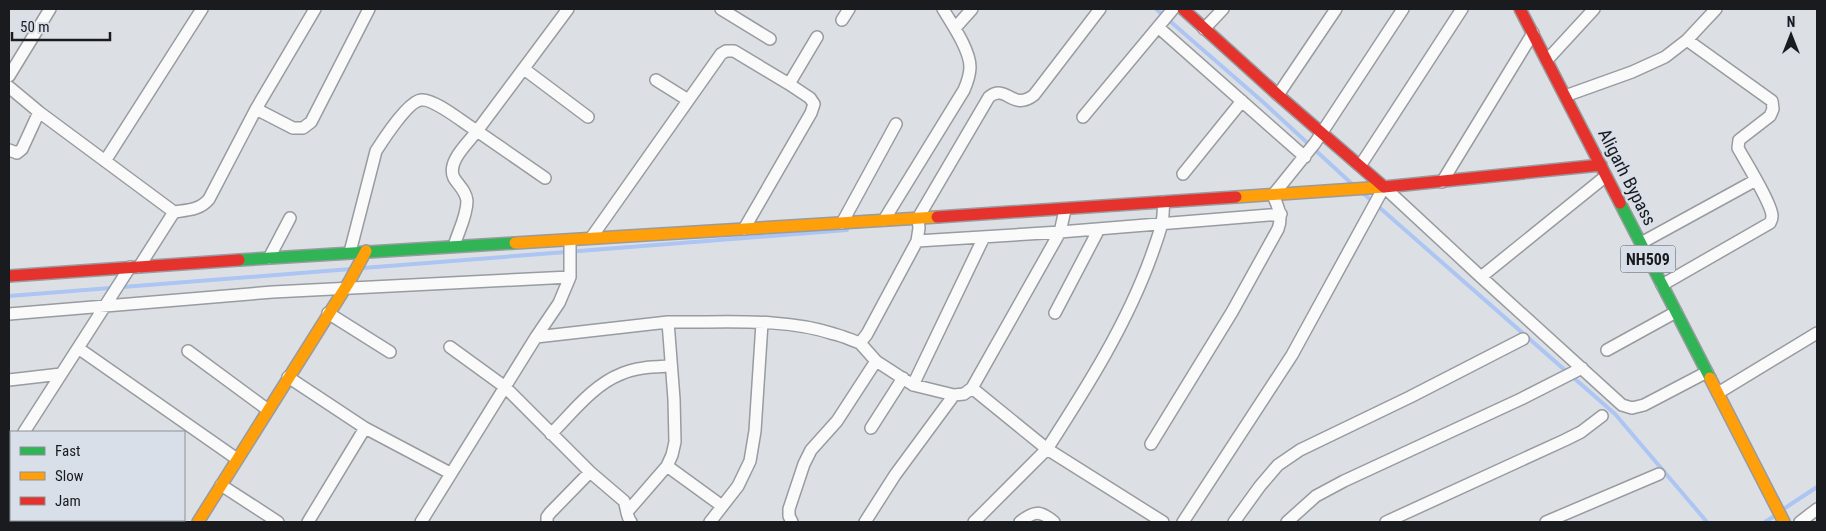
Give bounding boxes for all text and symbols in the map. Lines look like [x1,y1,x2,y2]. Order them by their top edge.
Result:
scale bar [12,10,110,42]
north arrow [1766,10,1816,60]
text: N [1787,14,1795,30]
text: 50 m [20,18,50,36]
street label: Aligarh Bypass [1594,125,1661,229]
road number: NH509 [1620,245,1676,272]
legend [10,431,185,521]
text: Fast [55,442,80,460]
text: Slow [55,467,84,485]
text: Jam [55,492,81,510]

